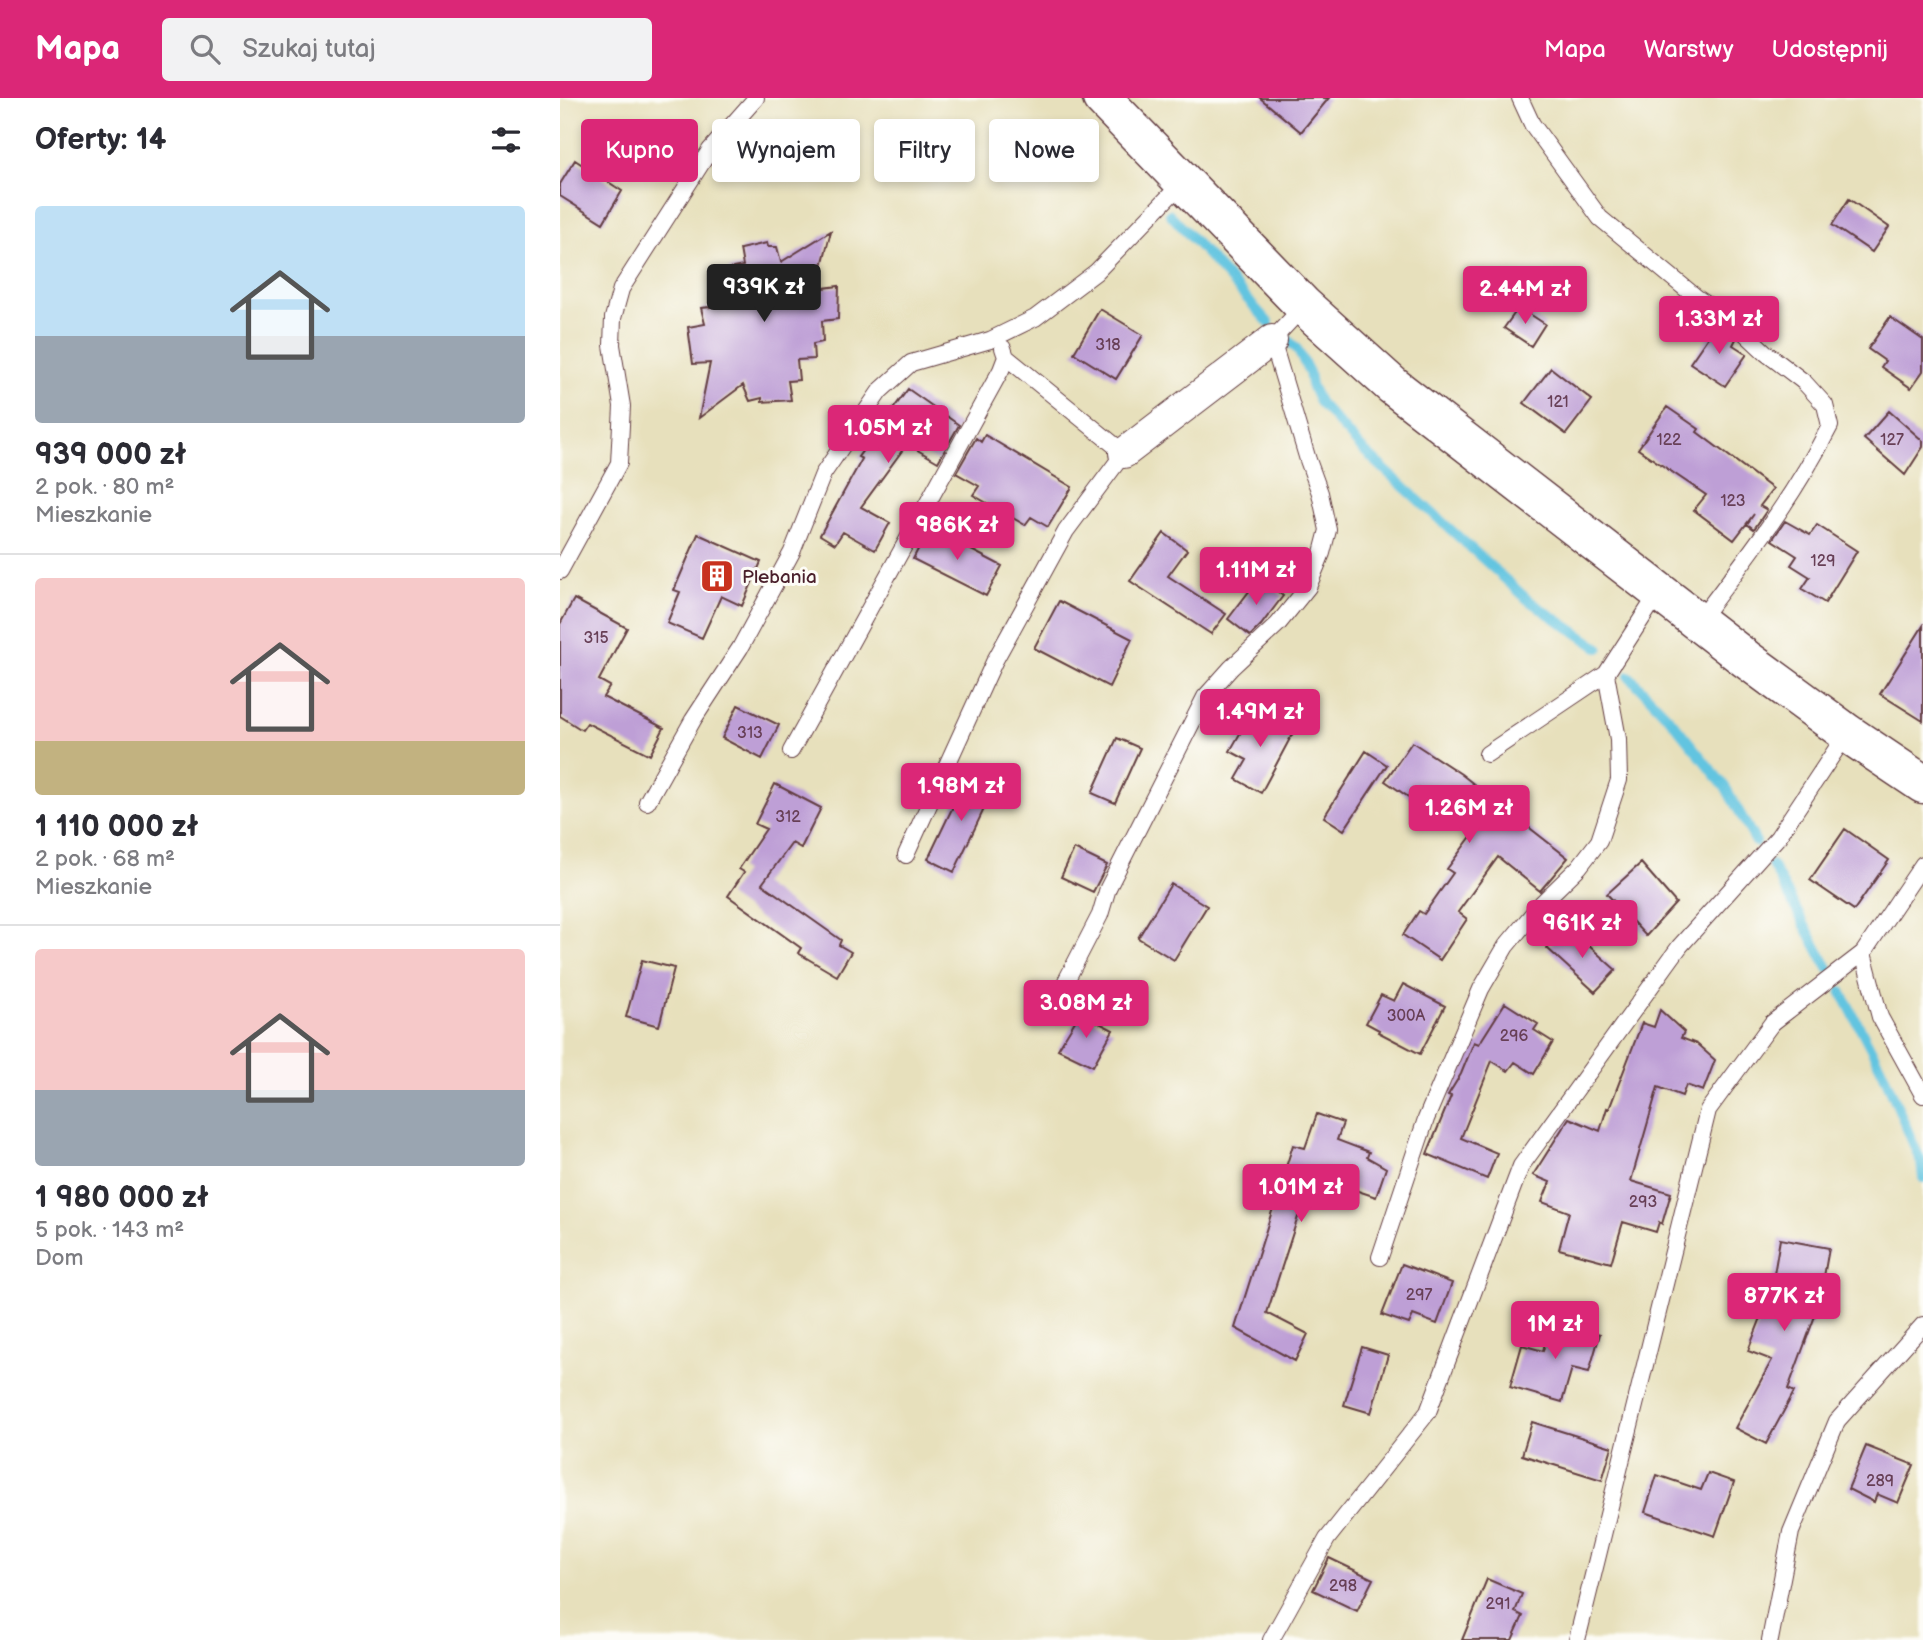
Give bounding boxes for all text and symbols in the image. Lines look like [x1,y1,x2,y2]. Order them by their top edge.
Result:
search box [162,18,652,81]
text: Mapa [35,29,120,69]
icon: search [186,30,224,68]
text: Szukaj tutaj [242,34,376,65]
text: Mapa [1544,35,1606,64]
text: Warstwy [1644,35,1734,64]
text: Udostępnij [1772,35,1888,64]
chip: Kupno [581,119,698,182]
chip: Wynajem [712,119,860,182]
chip: Filtry [874,119,975,182]
chip: Nowe [989,119,1099,182]
icon: filters [487,121,525,159]
text: Oferty: 14 [35,122,166,158]
icon: home [217,252,343,378]
pin: 939K zł [699,264,829,324]
pin: 2.44M zł [1453,266,1597,326]
text: 939K zł [723,273,805,301]
text: 2.44M zł [1479,275,1571,303]
pin: 1.33M zł [1647,296,1791,356]
text: 1.33M zł [1675,305,1763,333]
house number: 318 [1095,336,1121,355]
house number: 121 [1547,393,1569,412]
pin: 1.05M zł [816,406,960,465]
text: 1.05M zł [844,414,932,442]
house number: 122 [1656,431,1682,450]
house number: 127 [1880,431,1904,450]
text: 939 000 zł [35,437,186,473]
text: 2 pok. · 80 m² [35,473,175,501]
house number: 123 [1720,492,1746,511]
text: Mieszkanie [35,501,152,529]
pin: 986K zł [892,503,1022,562]
text: 986K zł [915,511,999,539]
pin: 1.11M zł [1184,547,1328,607]
house number: 129 [1811,552,1835,571]
text: 1.11M zł [1216,556,1296,584]
building icon: Plebania [698,557,736,595]
place label: Plebania [742,566,817,589]
icon: home [217,624,343,750]
house number: 315 [583,629,609,648]
pin: 1.49M zł [1188,690,1332,749]
text: 1.49M zł [1216,698,1304,726]
house number: 313 [737,724,763,743]
pin: 1.98M zł [889,764,1033,823]
text: 1.98M zł [917,772,1005,800]
pin: 1.26M zł [1397,786,1541,845]
text: 1.26M zł [1425,794,1513,822]
house number: 312 [775,808,801,827]
text: 1 110 000 zł [35,809,198,845]
text: 2 pok. · 68 m² [35,845,175,873]
text: Mieszkanie [35,873,152,901]
pin: 961K zł [1517,900,1647,960]
text: 961K zł [1542,909,1622,937]
pin: 3.08M zł [1014,981,1158,1040]
text: 3.08M zł [1040,989,1132,1017]
icon: home [217,995,343,1121]
house number: 300A [1387,1007,1425,1026]
house number: 296 [1500,1027,1528,1046]
pin: 1.01M zł [1229,1164,1373,1224]
text: 1.01M zł [1259,1173,1343,1201]
text: 1 980 000 zł [35,1180,209,1216]
house number: 293 [1629,1193,1657,1212]
text: 5 pok. · 143 m² [35,1216,184,1244]
text: Dom [35,1244,84,1272]
pin: 877K zł [1719,1274,1849,1333]
text: 877K zł [1743,1282,1825,1310]
house number: 297 [1406,1286,1432,1305]
pin: 1M zł [1506,1302,1604,1361]
text: 1M zł [1527,1310,1583,1338]
house number: 289 [1866,1472,1894,1491]
house number: 298 [1329,1577,1357,1596]
house number: 291 [1486,1595,1510,1614]

